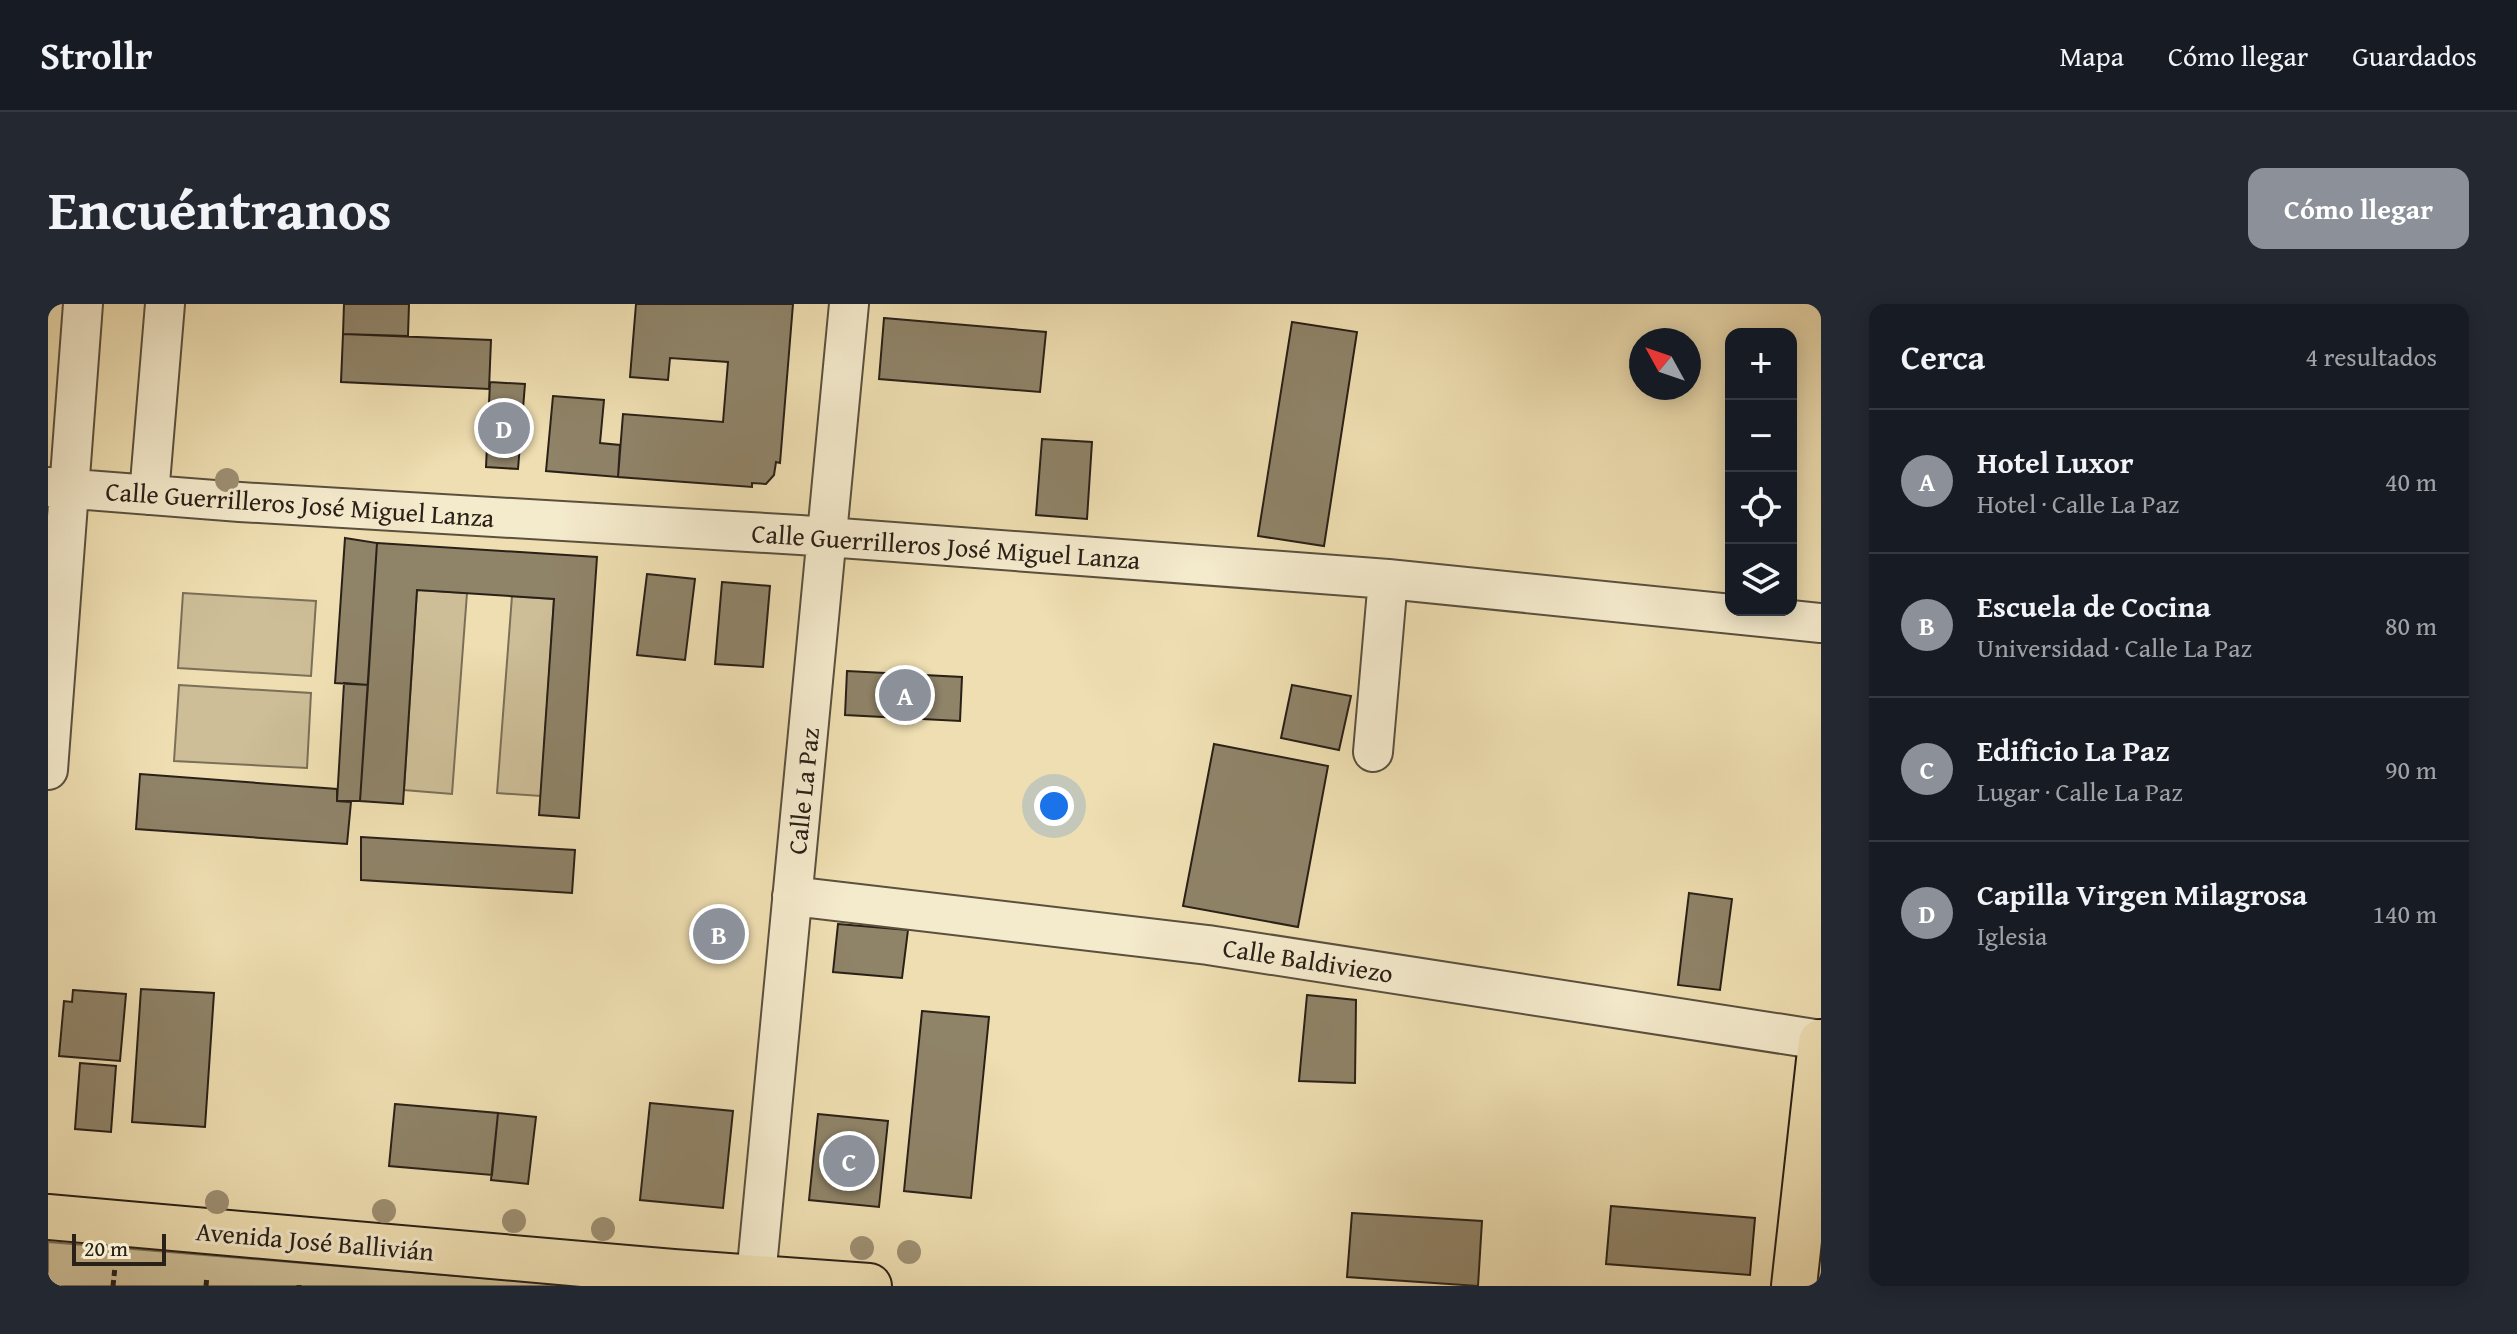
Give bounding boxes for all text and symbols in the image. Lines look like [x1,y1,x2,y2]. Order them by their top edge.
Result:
text: Strollr [40,27,152,83]
text: Mapa [2059,35,2124,76]
text: Cómo llegar [2168,35,2308,76]
text: Guardados [2352,35,2477,76]
text: Encuéntranos [48,167,392,250]
button: Cómo llegar [2248,168,2469,249]
north arrow [1629,328,1701,400]
map controls [1725,328,1797,616]
button: + [1725,328,1797,400]
text: Cerca [1901,332,1985,381]
text: 4 resultados [2306,337,2437,376]
pin: D [478,398,530,458]
button: − [1725,400,1797,472]
text: Hotel Luxor [1977,440,2134,484]
text: A [1919,462,1935,501]
text: 40 m [2385,462,2437,501]
street label: Calle Guerrilleros José Miguel Lanza [104,471,496,537]
button: locate [1725,472,1797,544]
text: Hotel · Calle La Paz [1977,484,2179,523]
street label: Calle Guerrilleros José Miguel Lanza [750,513,1142,579]
button: layers [1725,544,1797,616]
text: Escuela de Cocina [1977,584,2211,628]
text: B [1919,606,1935,645]
text: 80 m [2385,606,2437,645]
text: Universidad · Calle La Paz [1977,628,2252,667]
pin: A [879,665,931,725]
street label: Calle La Paz [777,726,829,856]
text: Edificio La Paz [1977,728,2170,772]
text: C [1920,750,1934,789]
text: 90 m [2385,750,2437,789]
text: Lugar · Calle La Paz [1977,772,2183,811]
your location [1034,786,1074,826]
text: Capilla Virgen Milagrosa [1977,872,2308,916]
text: D [1919,894,1935,933]
text: 140 m [2372,894,2437,933]
pin: B [693,904,745,964]
text: Iglesia [1977,916,2047,955]
street label: Calle Baldiviezo [1220,927,1396,993]
pin: C [823,1131,875,1191]
street label: Avenida José Ballivián [194,1211,436,1271]
scale bar [72,1230,166,1266]
text: 20 m [84,1232,128,1264]

